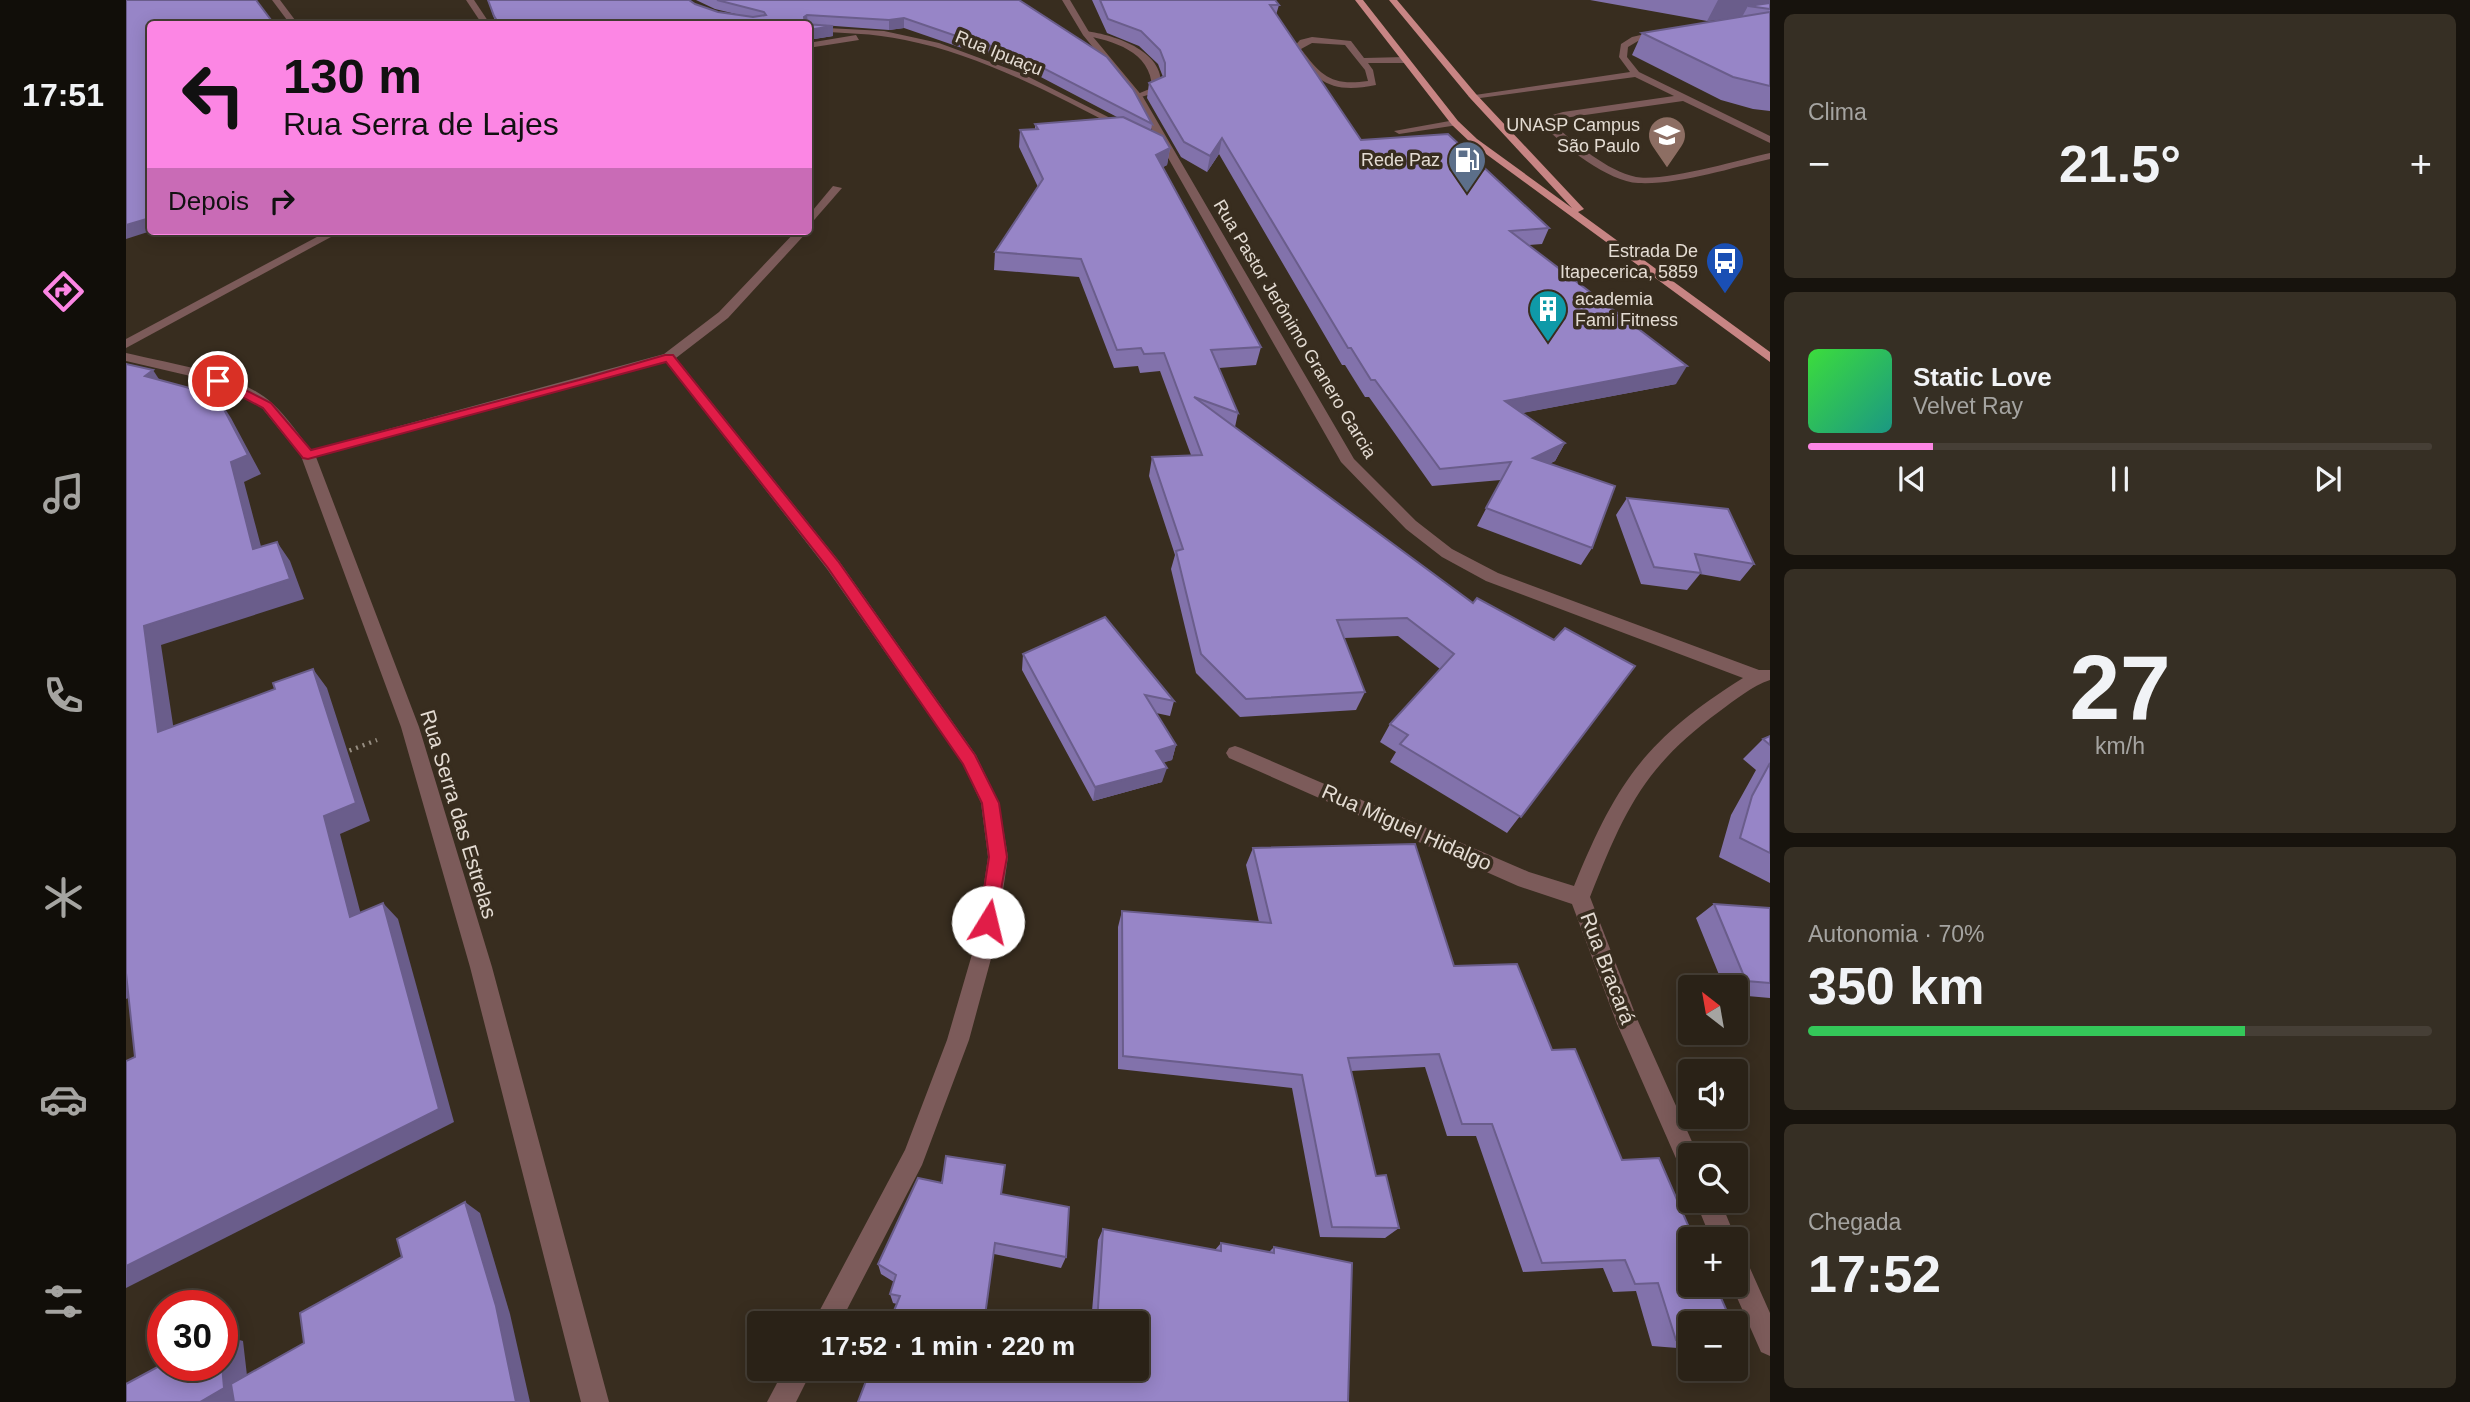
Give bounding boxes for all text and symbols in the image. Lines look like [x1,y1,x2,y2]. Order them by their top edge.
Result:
street label: Rua Ipuaçu [953,26,1045,80]
icon: left [168,49,259,140]
text: 130 m [283,49,422,103]
text: 17:51 [22,77,104,113]
text: Clima [1808,99,1867,125]
text: Rua Serra de Lajes [283,106,559,142]
school or university icon: UNASP Campus São Paulo [1646,114,1688,169]
place label: UNASP Campus São Paulo [1506,115,1640,156]
text: 21.5° [2059,135,2181,193]
fuel station icon: Rede Paz [1446,139,1488,194]
text: − [1808,143,1830,185]
text: + [2410,143,2432,185]
place label: Rede Paz [1361,150,1440,170]
icon: right [263,182,301,220]
text: Depois [168,186,249,216]
street label: Rua Pastor Jerônimo Granero Garcia [1210,196,1381,463]
bus stop icon: Estrada De Itapecerica, 5859 [1704,240,1746,295]
place label: Estrada De Itapecerica, 5859 [1560,241,1698,282]
icon: directions [39,267,88,316]
building icon: academia Fami Fitness [1527,288,1569,343]
place label: academia Fami Fitness [1575,289,1678,330]
pin [188,351,248,411]
icon: arrive [199,362,237,400]
text: Static Love [1913,362,2052,392]
text: Velvet Ray [1913,393,2023,419]
icon: previous [1893,460,1931,498]
icon: pause [2101,460,2139,498]
icon: next [2309,460,2347,498]
icon: music [39,469,88,518]
text: 27 [2069,637,2171,738]
icon: phone [39,671,88,720]
street label: Rua Serra das Estrelas [416,707,502,921]
text: km/h [2095,733,2145,759]
street label: Rua Miguel Hidalgo [1319,779,1495,875]
icon: climate [39,873,88,922]
position arrow [951,885,1025,959]
street label: Rua Bracará [1576,909,1640,1027]
text: Autonomia · 70% [1808,921,1984,947]
text: 350 km [1808,957,1984,1015]
north arrow [1678,975,1748,1045]
map controls [1678,975,1748,1381]
button: sound [1678,1059,1748,1129]
icon: car [39,1075,88,1124]
button: search [1678,1143,1748,1213]
text: Chegada [1808,1209,1901,1235]
button: + [1678,1227,1748,1297]
text: 17:52 [1808,1245,1941,1303]
icon: filters [39,1277,88,1326]
speed limit sign: 30 [147,1290,238,1381]
button: − [1678,1311,1748,1381]
text: 17:52 · 1 min · 220 m [821,1331,1075,1361]

